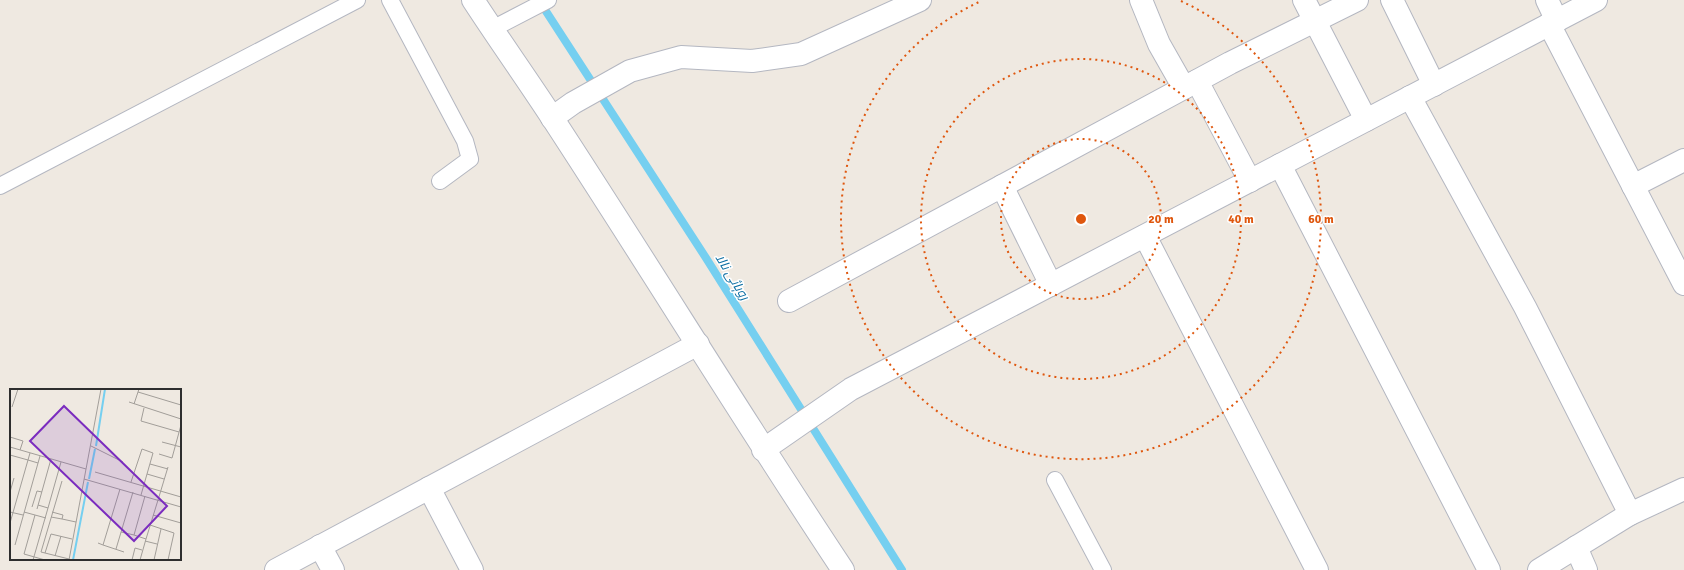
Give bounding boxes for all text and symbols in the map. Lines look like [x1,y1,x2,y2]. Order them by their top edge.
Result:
centre of rings [1074,212,1088,226]
text: 20 m [1148,212,1174,227]
text: 40 m [1228,212,1254,227]
text: 60 m [1308,212,1334,227]
water label: روہائی نالا [712,251,753,304]
inset map [10,389,181,560]

